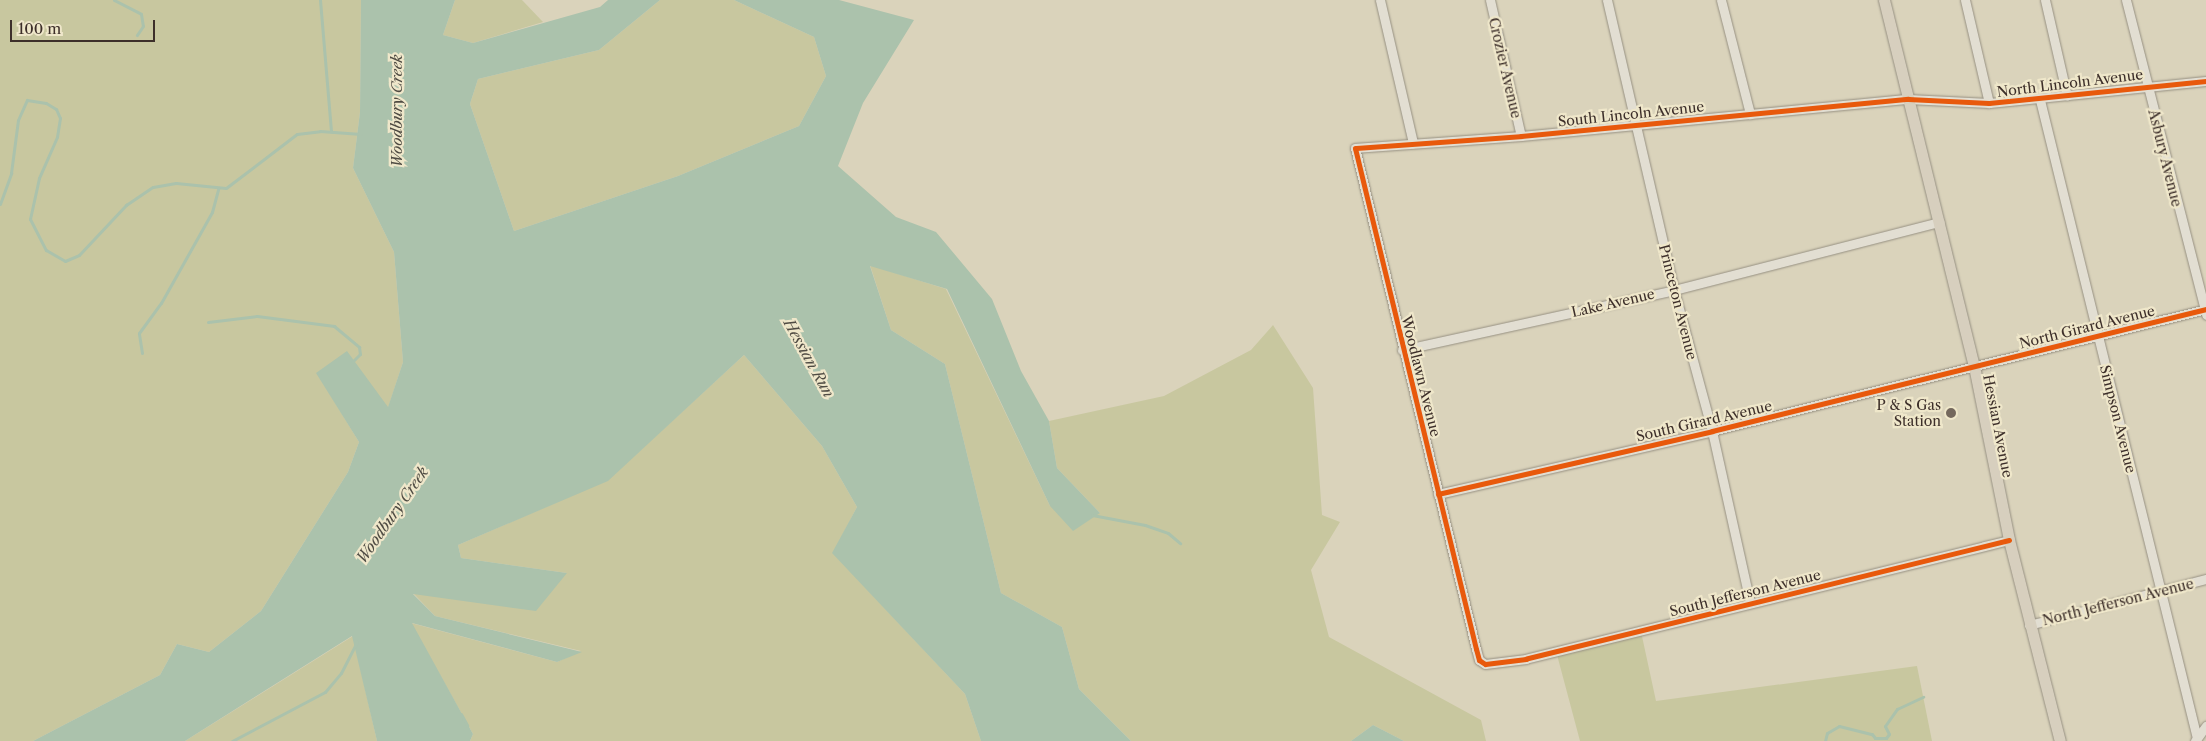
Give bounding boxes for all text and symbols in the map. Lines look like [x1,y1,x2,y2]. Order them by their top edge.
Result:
scale bar [12,10,158,42]
street label: Crozier Avenue [1485,16,1525,120]
text: 100 m [18,19,61,38]
water label: Woodbury Creek [388,54,406,168]
street label: North Lincoln Avenue [1996,66,2144,100]
street label: South Lincoln Avenue [1557,98,1705,130]
street label: Asbury Avenue [2145,107,2185,209]
street label: Princeton Avenue [1655,242,1701,362]
street label: Lake Avenue [1569,285,1657,321]
street label: North Girard Avenue [2017,302,2157,352]
street label: Woodlawn Avenue [1398,313,1444,439]
water label: Hessian Run [780,316,838,400]
street label: Simpson Avenue [2096,363,2140,475]
street label: Hessian Avenue [1980,373,2016,479]
street label: South Girard Avenue [1634,397,1774,445]
place label: P & S Gas Station [1876,397,1941,430]
marker: P & S Gas Station [1945,407,1957,419]
water label: Woodbury Creek [352,463,432,567]
street label: South Jefferson Avenue [1667,566,1823,620]
street label: North Jefferson Avenue [2040,575,2196,629]

